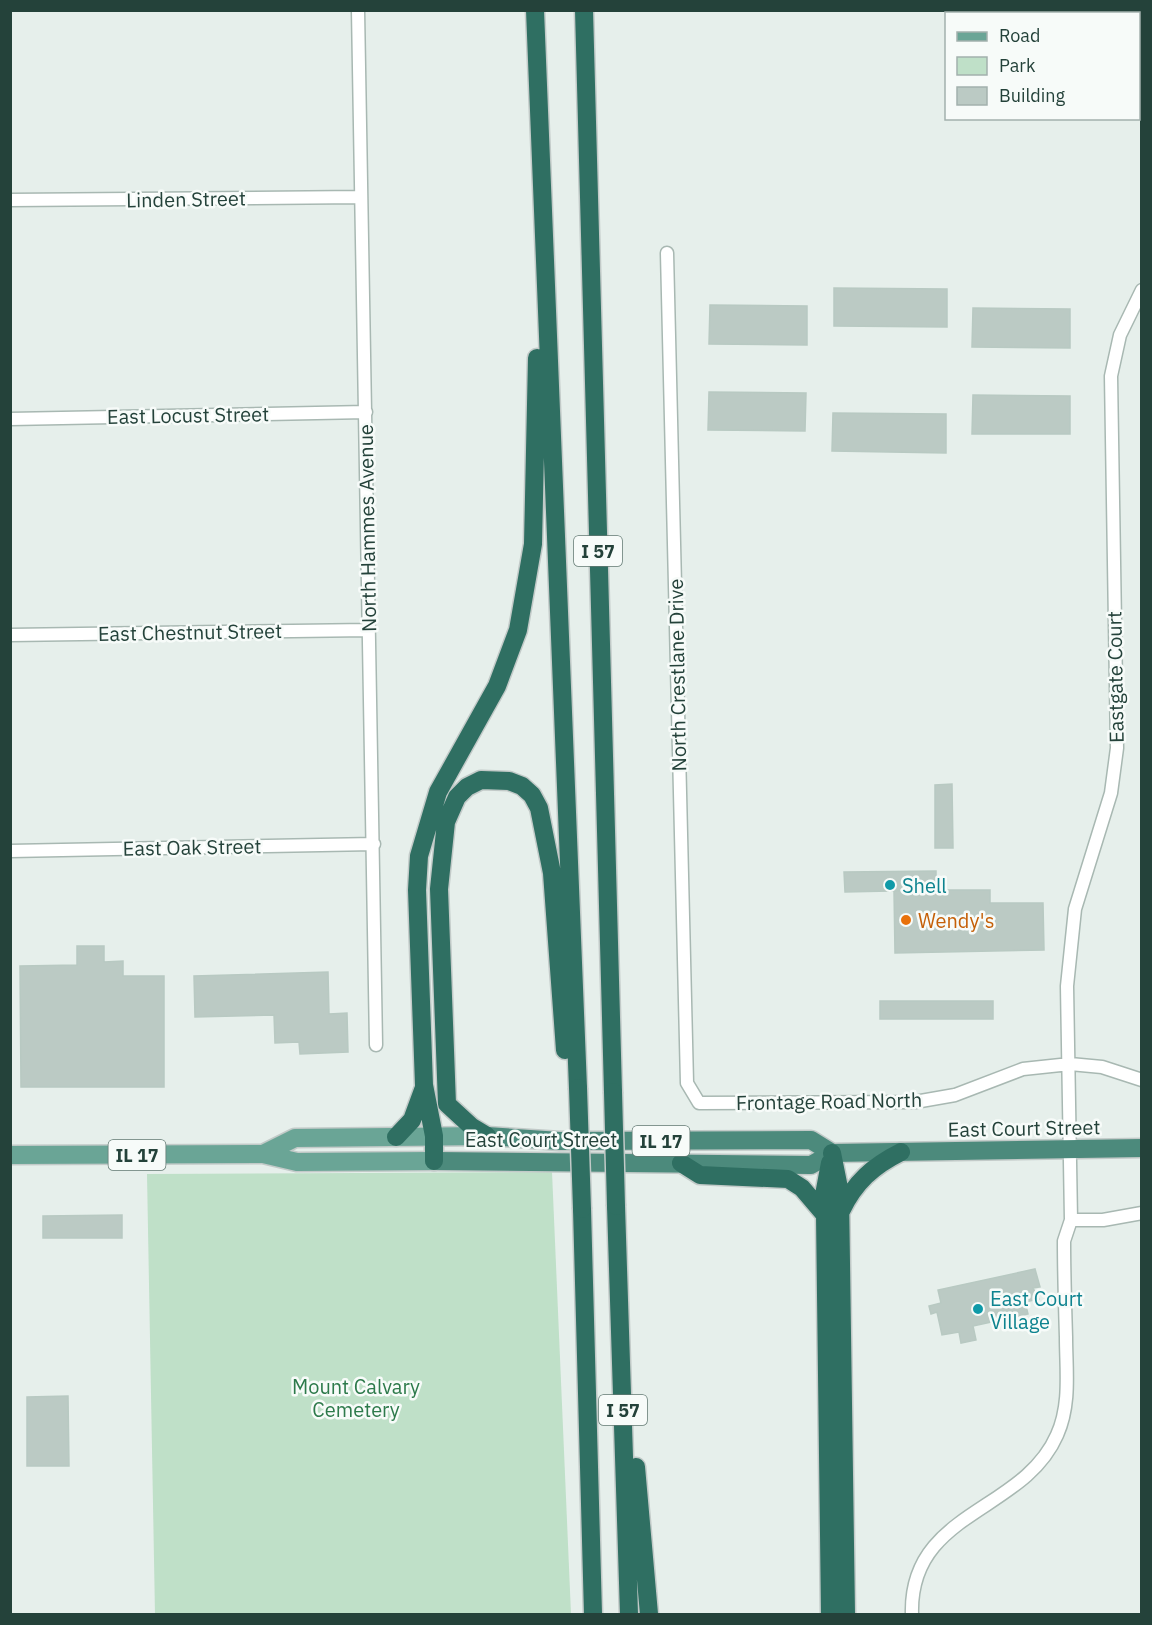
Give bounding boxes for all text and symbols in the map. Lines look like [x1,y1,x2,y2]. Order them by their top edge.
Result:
legend [945,12,1140,120]
text: Road [999,24,1040,47]
text: Park [999,54,1036,77]
text: Building [999,84,1066,107]
street label: Linden Street [126,184,246,214]
street label: East Locust Street [107,400,269,430]
street label: North Hammes Avenue [352,424,382,632]
road number: I 57 [574,536,622,566]
street label: North Crestlane Drive [662,578,692,772]
street label: Eastgate Court [1100,611,1130,743]
street label: East Chestnut Street [98,617,282,647]
street label: East Oak Street [122,832,262,862]
place label: Shell [902,872,947,899]
marker: Shell [883,878,897,892]
place label: Wendy's [918,907,994,934]
marker: Wendy's [899,913,913,927]
street label: Frontage Road North [736,1086,922,1116]
street label: East Court Street [947,1113,1101,1143]
street label: East Court Street [465,1126,617,1153]
road number: IL 17 [632,1126,690,1156]
road number: IL 17 [108,1140,166,1170]
place label: East Court Village [990,1285,1083,1335]
marker: East Court Village [971,1302,985,1316]
park label: Mount Calvary Cemetery [292,1373,420,1423]
road number: I 57 [599,1395,647,1425]

